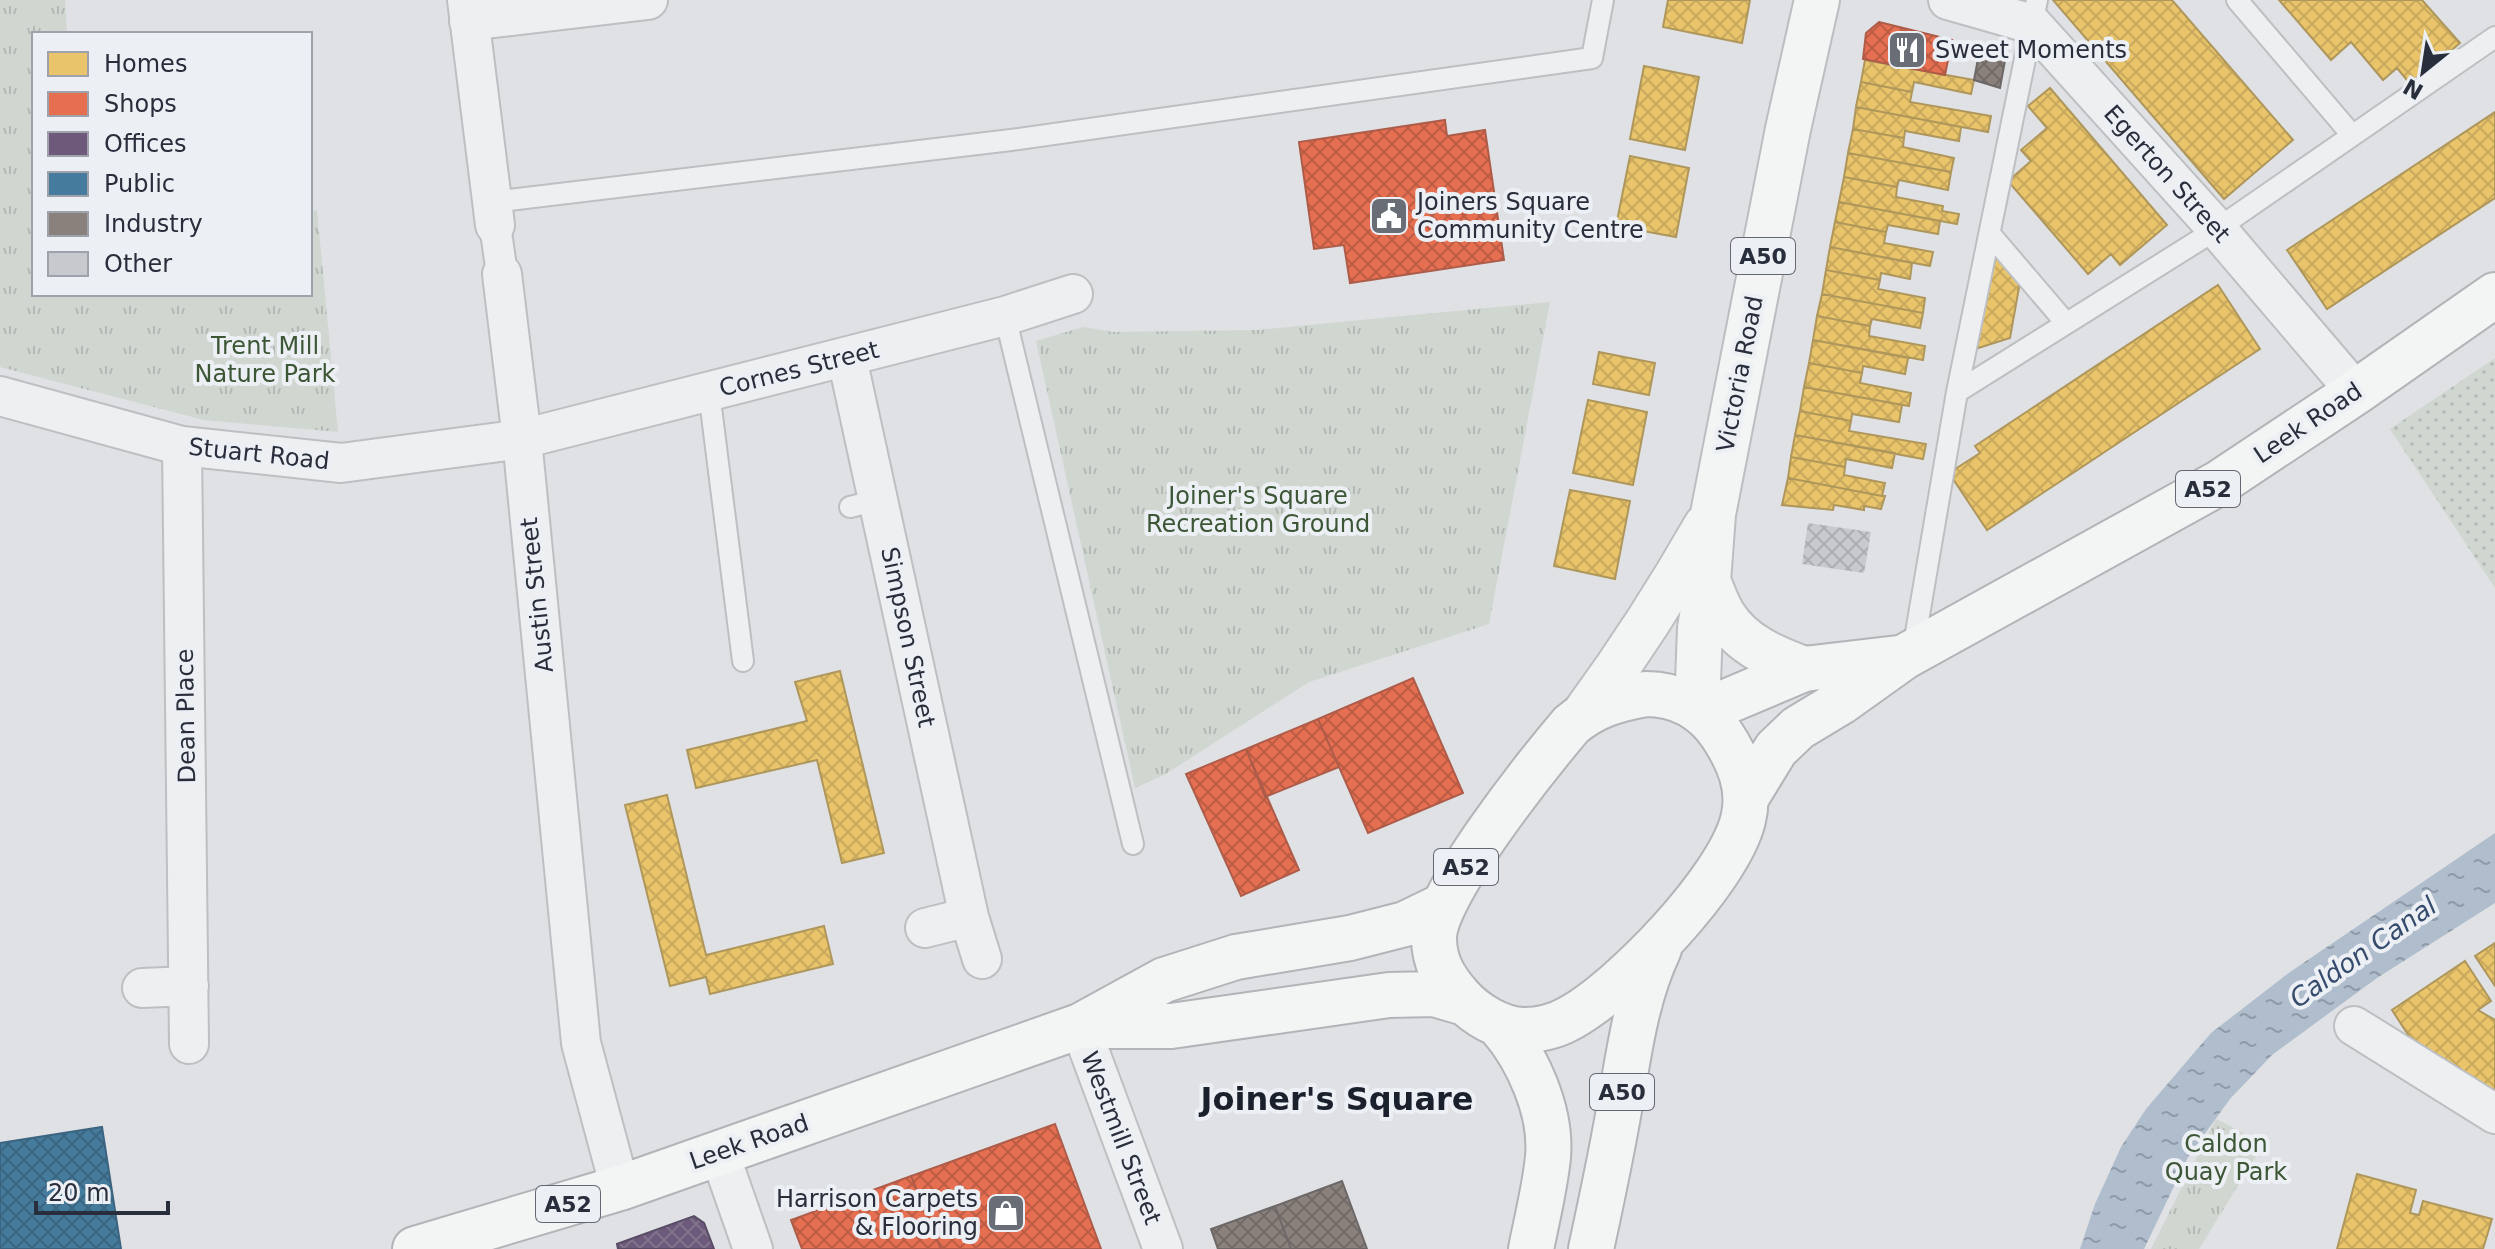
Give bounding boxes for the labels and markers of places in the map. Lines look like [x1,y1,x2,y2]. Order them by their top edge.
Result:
restaurant icon: Sweet Moments [1886,29,1928,71]
place label: Sweet Moments [1935,36,2127,64]
place label: Joiners Square Community Centre [1415,188,1644,244]
public building icon: Joiners Square Community Centre [1368,195,1410,237]
place label: Harrison Carpets & Flooring [776,1185,978,1241]
shop icon: Harrison Carpets & Flooring [985,1192,1027,1234]

